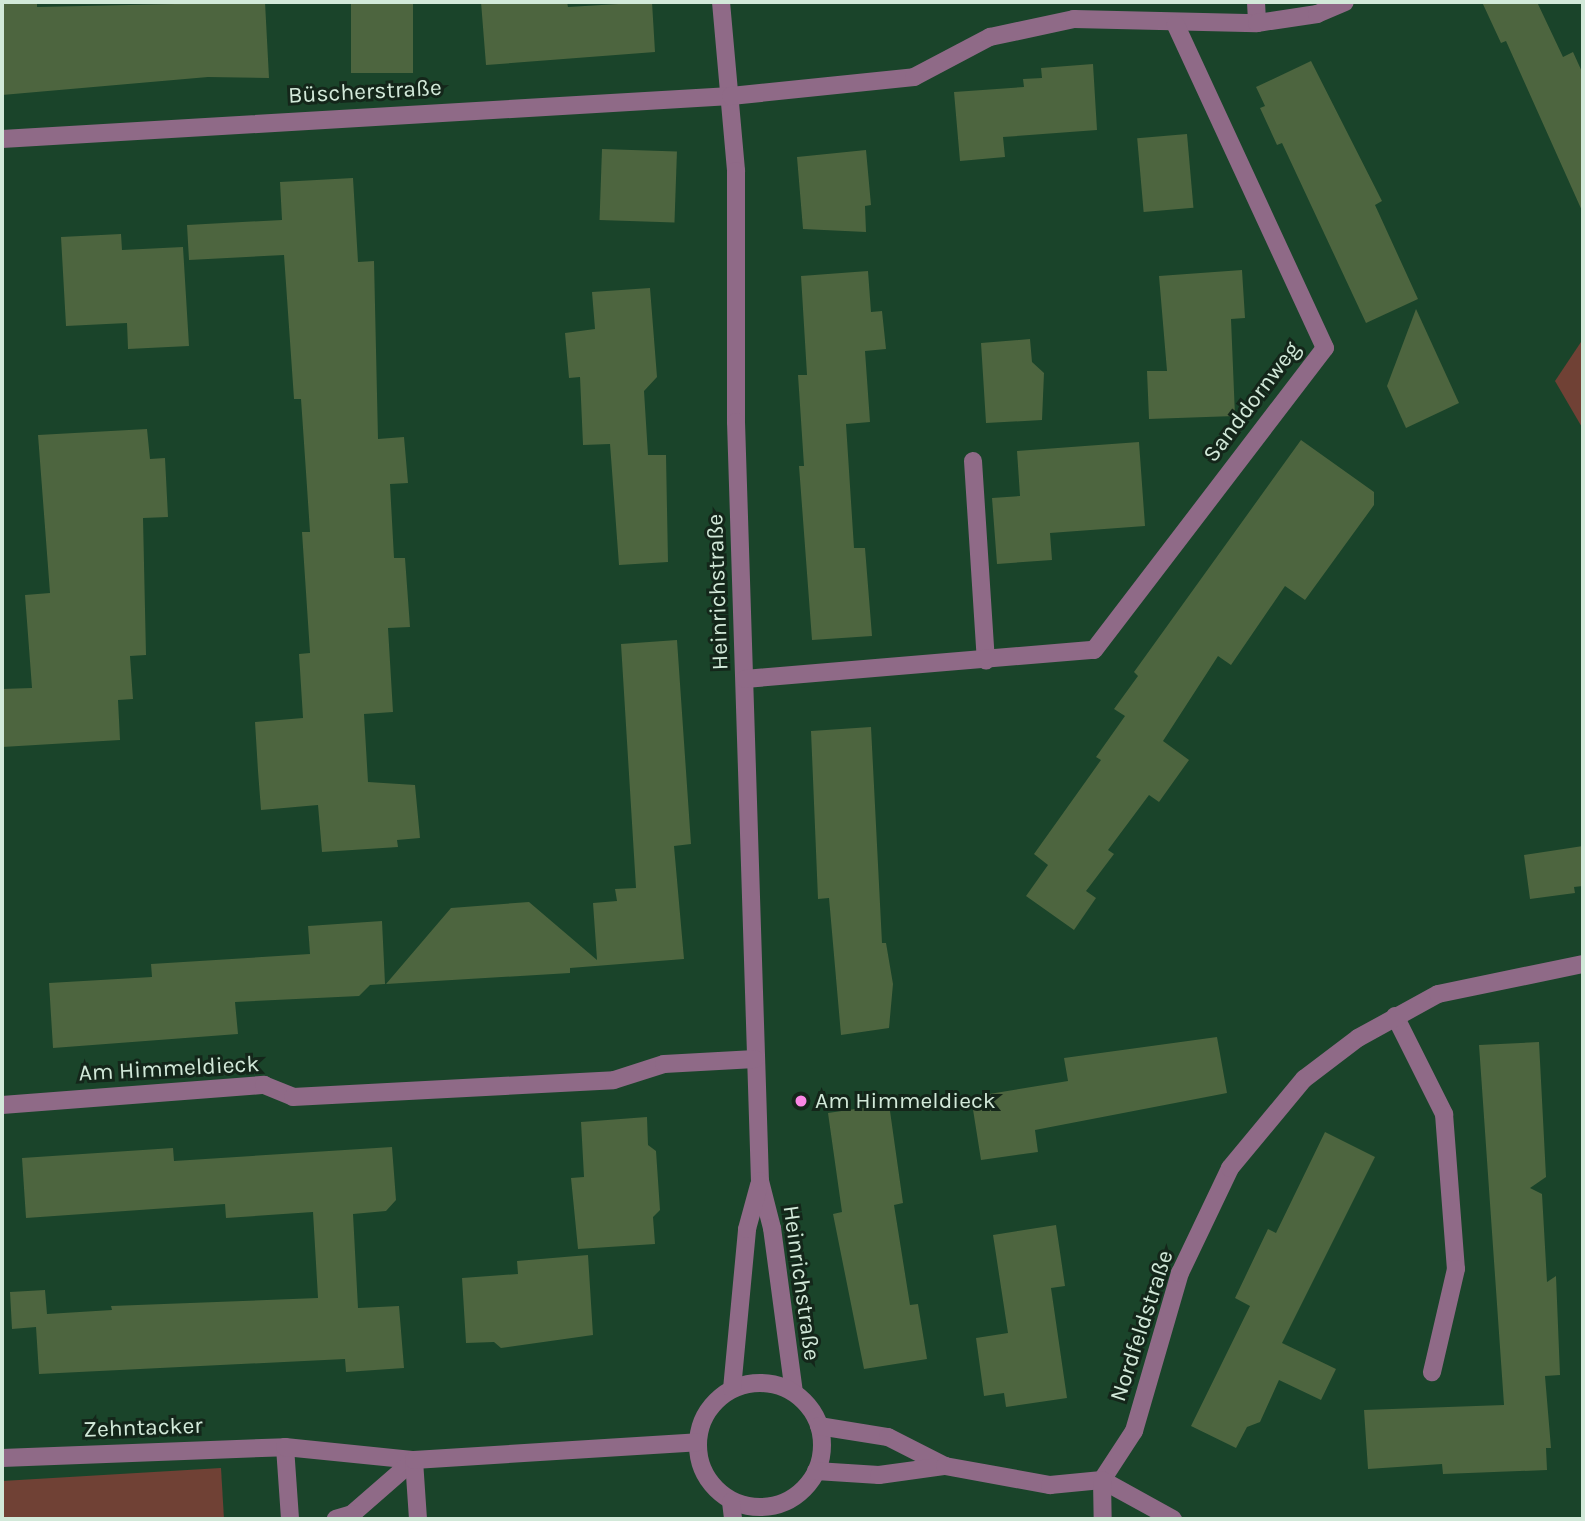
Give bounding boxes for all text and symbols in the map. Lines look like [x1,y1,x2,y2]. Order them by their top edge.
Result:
street label: Büscherstraße [287,74,443,110]
street label: Sanddornweg [1198,336,1306,468]
street label: Heinrichstraße [701,513,735,671]
street label: Am Himmeldieck [78,1050,260,1088]
place label: Am Himmeldieck [815,1087,996,1115]
marker: Am Himmeldieck [793,1093,809,1109]
street label: Heinrichstraße [776,1204,826,1362]
street label: Nordfeldstraße [1105,1247,1179,1405]
street label: Zehntacker [83,1412,203,1444]

